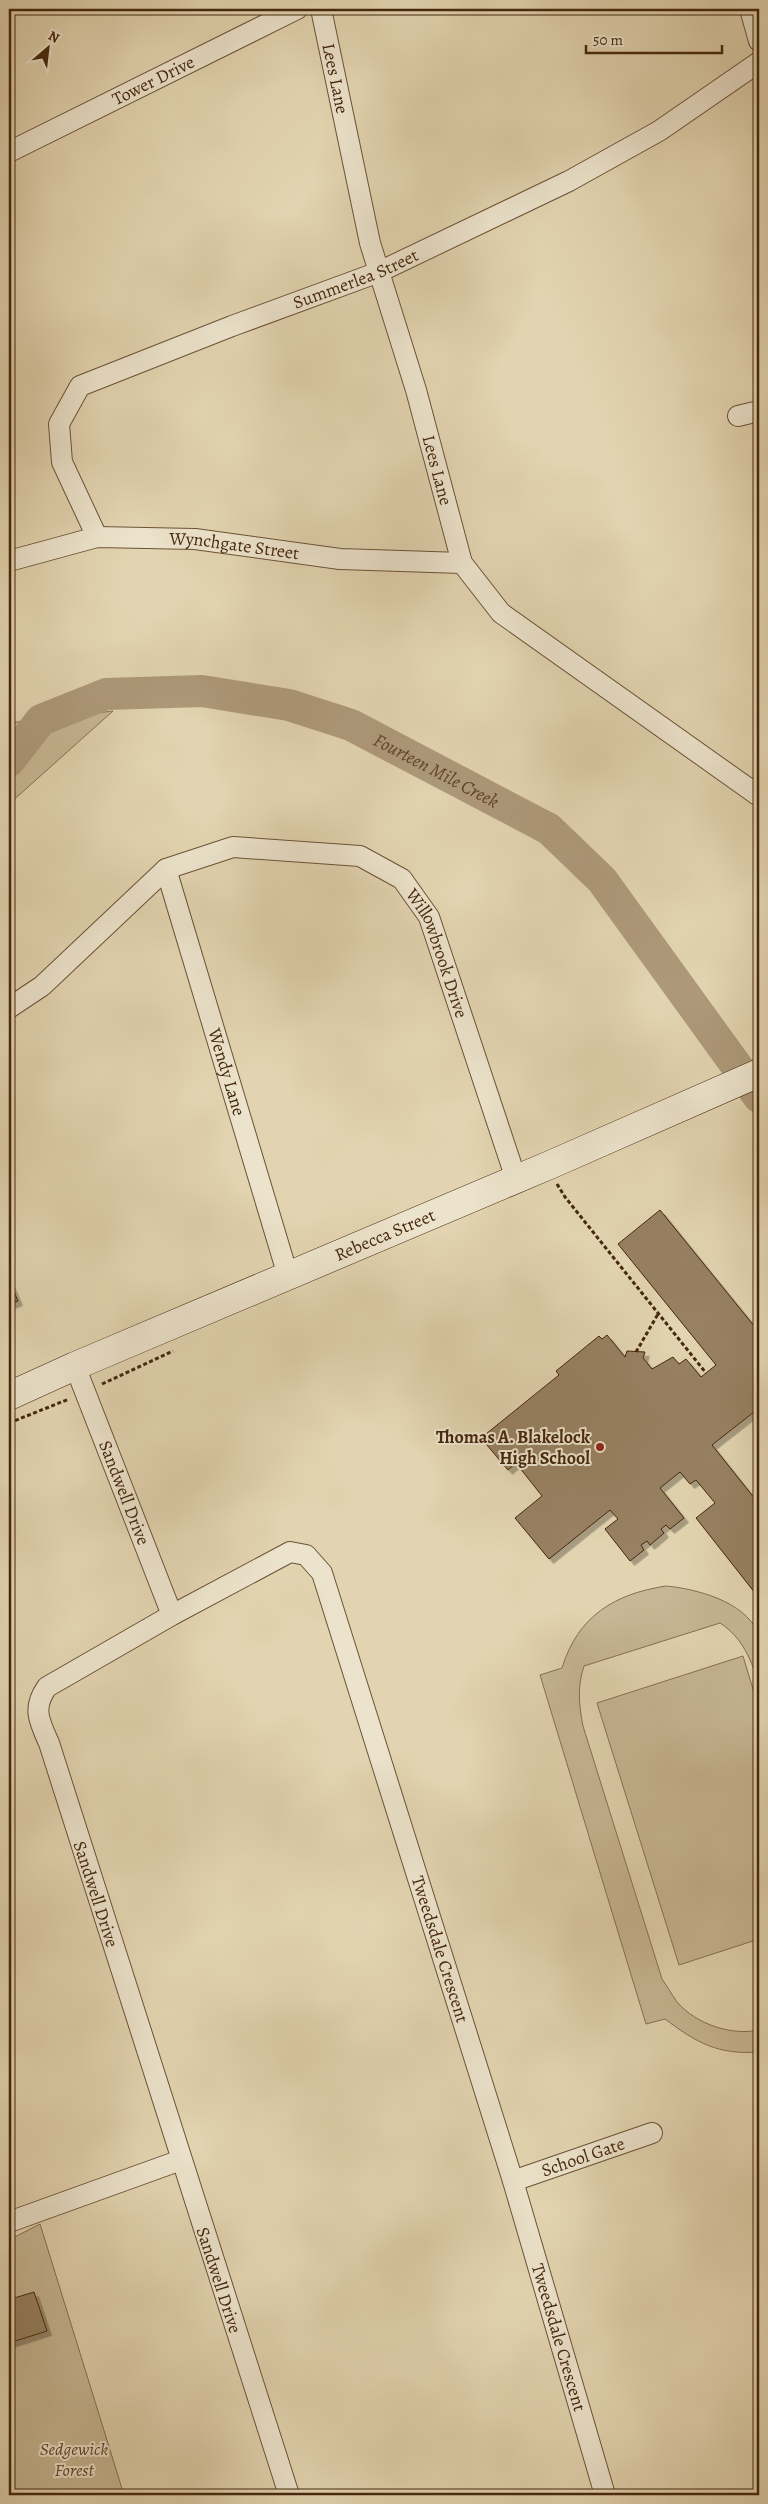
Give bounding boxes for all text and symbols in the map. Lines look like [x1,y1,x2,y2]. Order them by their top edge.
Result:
north arrow [22,22,72,72]
scale bar [586,22,722,54]
text: N [45,26,63,48]
text: 50 m [593,30,623,50]
street label: Lees Lane [316,41,355,116]
street label: Tower Drive [108,50,198,111]
street label: Summerlea Street [290,243,422,315]
street label: Lees Lane [417,432,458,508]
street label: Wynchgate Street [168,526,301,565]
water label: Fourteen Mile Creek [369,727,503,815]
street label: Willowbrook Drive [400,883,474,1021]
street label: Wendy Lane [202,1024,251,1119]
street label: Rebecca Street [331,1203,439,1267]
place label: Thomas A. Blakelock High School [436,1425,591,1470]
street label: Sandwell Drive [93,1437,156,1549]
marker: Thomas A. Blakelock High School [594,1441,606,1453]
street label: Sandwell Drive [68,1838,124,1950]
street label: Tweedsdale Crescent [406,1873,475,2026]
street label: School Gate [538,2131,628,2182]
street label: Sandwell Drive [191,2224,247,2336]
street label: Tweedsdale Crescent [526,2261,592,2414]
park label: Sedgewick Forest [40,2437,108,2482]

